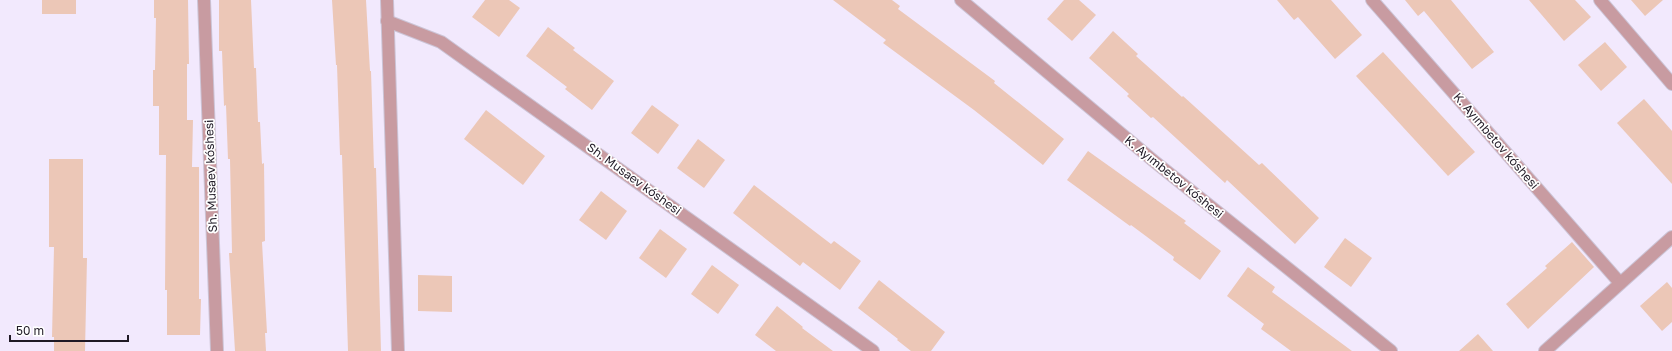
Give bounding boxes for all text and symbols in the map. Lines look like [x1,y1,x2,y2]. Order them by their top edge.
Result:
street label: K. Ayımbetov kóshesi [1451,89,1542,192]
street label: Sh. Musaev kóshesi [201,119,220,233]
street label: K. Ayımbetov kóshesi [1122,132,1227,221]
street label: Sh. Musaev kóshesi [584,139,684,218]
scale bar [10,317,128,343]
text: 50 m [16,323,44,338]

